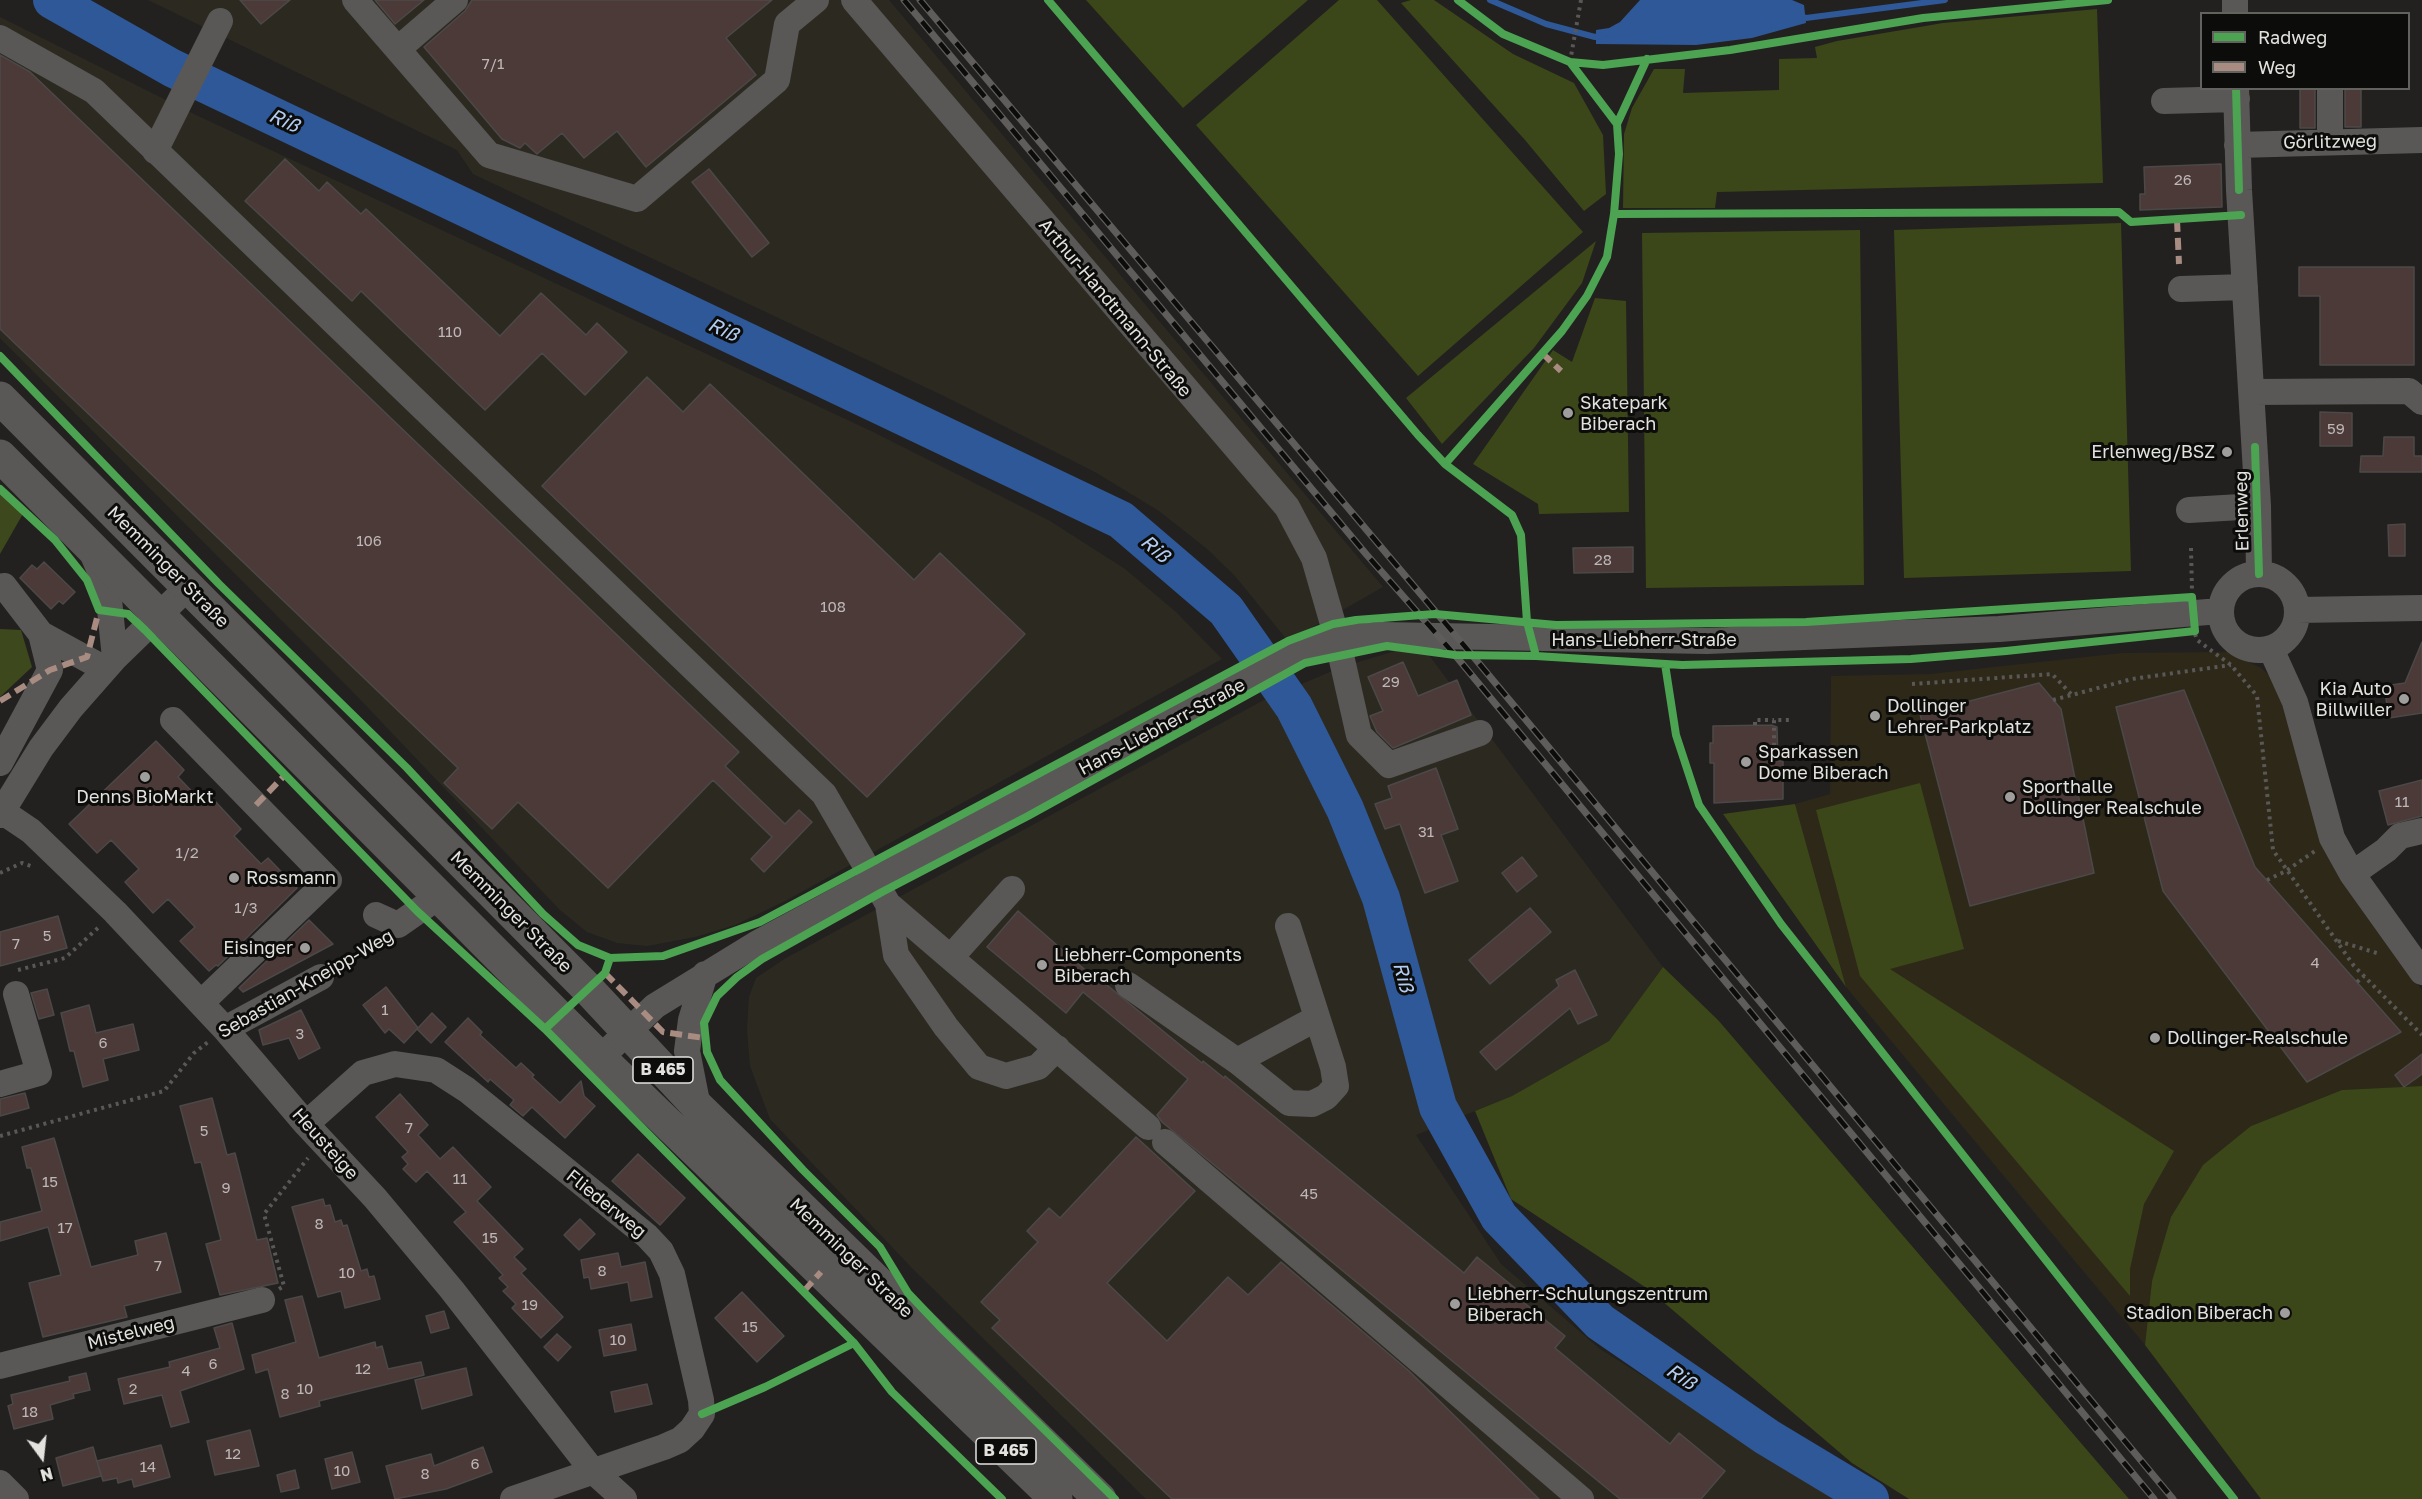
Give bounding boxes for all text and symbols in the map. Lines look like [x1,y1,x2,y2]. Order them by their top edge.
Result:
legend [2200,12,2410,90]
text: Radweg [2258,26,2327,48]
house number: 7/1 [482,55,504,73]
text: Weg [2258,56,2296,78]
water label: Riß [265,104,303,138]
street label: Görlitzweg [2283,130,2377,154]
house number: 26 [2174,171,2192,189]
street label: Arthur-Handtmann-Straße [1034,215,1196,401]
water label: Riß [704,313,742,347]
house number: 110 [438,323,462,341]
place label: Skatepark Biberach [1580,392,1668,434]
marker: Skatepark Biberach [1561,406,1575,420]
house number: 59 [2327,420,2345,438]
place label: Erlenweg/BSZ [2091,441,2215,463]
marker: Erlenweg/BSZ [2220,445,2234,459]
street label: Erlenweg [2230,470,2254,552]
street label: Memminger Straße [103,502,233,632]
water label: Riß [1136,530,1174,568]
house number: 106 [356,532,382,550]
house number: 28 [1594,551,1612,569]
house number: 108 [820,598,846,616]
street label: Hans-Liebherr-Straße [1551,629,1737,651]
house number: 29 [1382,673,1400,691]
street label: Hans-Liebherr-Straße [1075,674,1249,780]
place label: Kia Auto Billwiller [2316,678,2392,720]
marker: Kia Auto Billwiller [2397,692,2411,706]
place label: Dollinger Lehrer-Parkplatz [1887,695,2031,738]
marker: Dollinger Lehrer-Parkplatz [1868,709,1882,723]
place label: Sparkassen Dome Biberach [1758,741,1889,783]
marker: Sparkassen Dome Biberach [1739,755,1753,769]
marker: Denns BioMarkt [138,770,152,784]
place label: Sporthalle Dollinger Realschule [2022,776,2202,818]
place label: Denns BioMarkt [76,786,214,808]
marker: Sporthalle Dollinger Realschule [2003,790,2017,804]
house number: 11 [2395,793,2409,811]
house number: 31 [1418,823,1434,841]
house number: 1/2 [175,844,199,862]
street label: Memminger Straße [446,847,576,977]
place label: Rossmann [246,867,336,889]
marker: Rossmann [227,871,241,885]
house number: 1/3 [234,899,258,917]
street label: Sebastian-Kneipp-Weg [215,925,397,1043]
house number: 5 [43,927,51,945]
house number: 7 [12,935,20,953]
place label: Eisinger [223,937,293,959]
marker: Eisinger [298,941,312,955]
place label: Liebherr-Components Biberach [1054,944,1242,986]
house number: 4 [2310,954,2320,972]
marker: Liebherr-Components Biberach [1035,958,1049,972]
water label: Riß [1387,959,1419,995]
house number: 1 [381,1001,389,1019]
house number: 3 [296,1025,304,1043]
place label: Dollinger-Realschule [2167,1027,2348,1049]
marker: Dollinger-Realschule [2148,1031,2162,1045]
house number: 6 [98,1034,108,1052]
road number: B 465 [633,1057,693,1083]
street label: Heusteige [287,1104,363,1184]
house number: 7 [405,1119,413,1137]
house number: 5 [200,1122,208,1140]
street label: Fliederweg [562,1165,650,1243]
house number: 11 [453,1170,467,1188]
house number: 15 [42,1173,58,1191]
house number: 9 [221,1179,231,1197]
house number: 45 [1300,1185,1318,1203]
street label: Memminger Straße [785,1194,917,1322]
house number: 8 [314,1215,324,1233]
house number: 17 [57,1219,73,1237]
house number: 15 [482,1229,498,1247]
house number: 7 [154,1257,162,1275]
house number: 8 [597,1262,607,1280]
house number: 10 [339,1264,355,1282]
place label: Liebherr-Schulungszentrum Biberach [1467,1283,1708,1326]
house number: 19 [522,1296,538,1314]
marker: Liebherr-Schulungszentrum Biberach [1448,1297,1462,1311]
place label: Stadion Biberach [2126,1302,2273,1324]
marker: Stadion Biberach [2278,1306,2292,1320]
street label: Mistelweg [85,1312,177,1354]
house number: 15 [742,1318,758,1336]
house number: 10 [610,1331,626,1349]
house number: 6 [208,1355,218,1373]
water label: Riß [1662,1359,1700,1395]
house number: 12 [355,1360,371,1378]
house number: 4 [181,1362,191,1380]
house number: 2 [129,1380,137,1398]
house number: 10 [297,1380,313,1398]
house number: 8 [280,1385,290,1403]
house number: 18 [22,1403,38,1421]
north arrow [12,1427,72,1487]
road number: B 465 [976,1438,1036,1464]
house number: 12 [225,1445,241,1463]
house number: 6 [470,1455,480,1473]
house number: 14 [140,1458,156,1476]
house number: 10 [334,1462,350,1480]
text: N [38,1463,55,1486]
house number: 8 [420,1465,430,1483]

